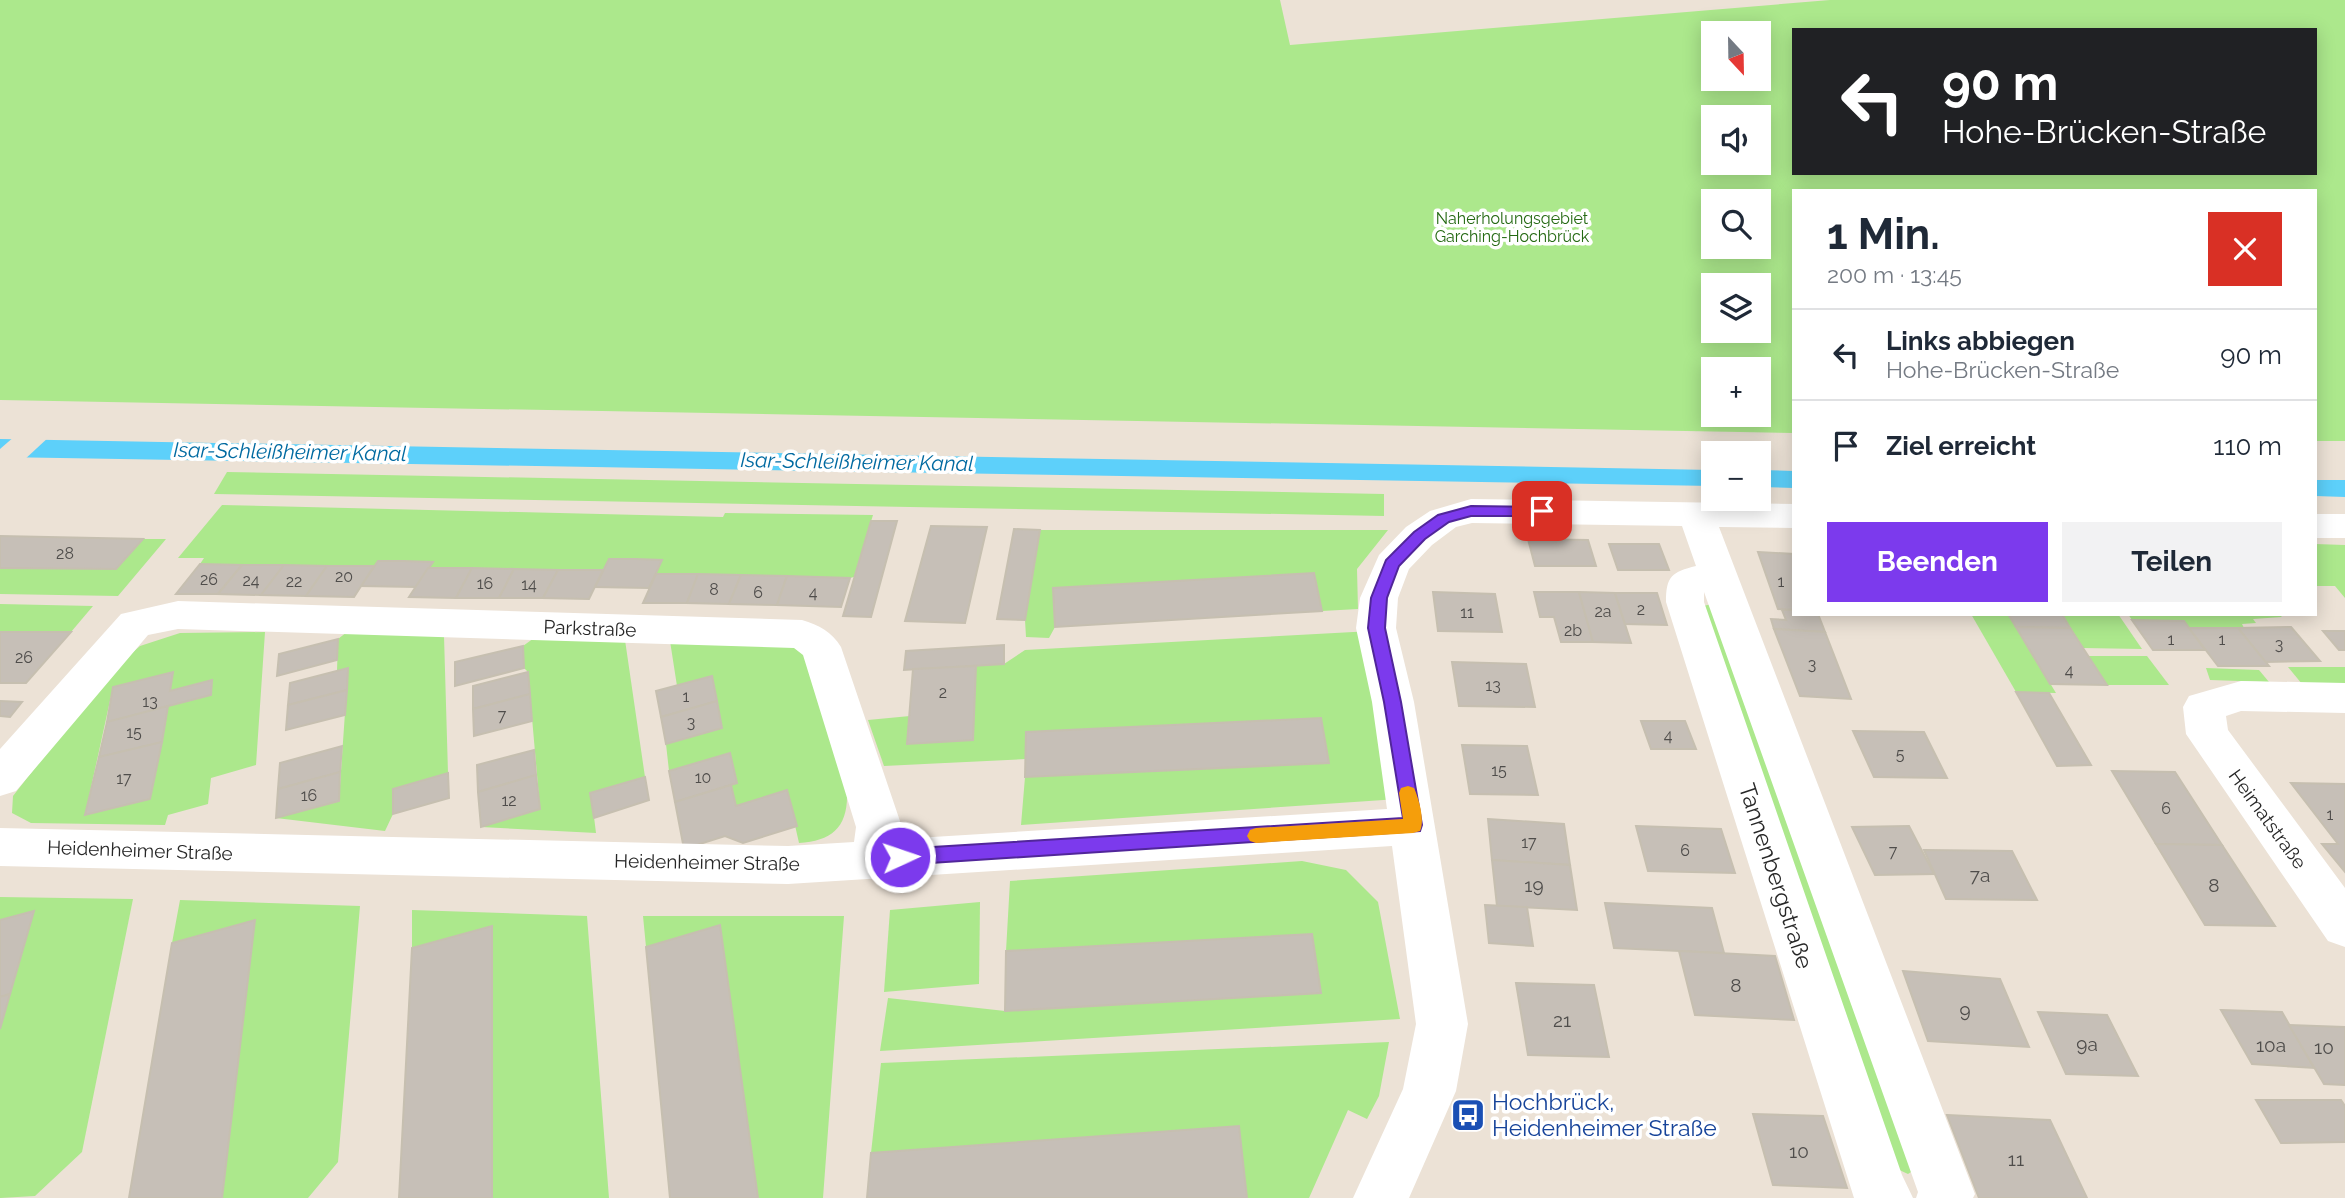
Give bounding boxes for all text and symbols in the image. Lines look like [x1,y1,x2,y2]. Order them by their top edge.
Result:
north arrow [1701,21,1771,91]
map controls [1701,21,1771,511]
text: 90 m [1942,54,2058,111]
icon: left [1827,56,1918,147]
button: sound [1701,105,1771,175]
text: Hohe-Brücken-Straße [1942,113,2266,150]
button: search [1701,189,1771,259]
park label: Naherholungsgebiet Garching-Hochbrück [1435,209,1590,246]
text: 1 Min. [1827,210,1940,259]
button: close [2208,212,2282,286]
text: 200 m · 13:45 [1827,261,1962,288]
button: layers [1701,273,1771,343]
text: Links abbiegen [1886,326,2075,356]
icon: left [1827,336,1865,374]
text: 90 m [2220,340,2282,370]
text: Hohe-Brücken-Straße [1886,356,2119,383]
button: + [1701,357,1771,427]
icon: arrive [1827,427,1865,465]
text: Ziel erreicht [1886,431,2036,461]
text: 110 m [2213,431,2282,461]
water label: Isar-Schleißheimer Kanal [173,437,407,466]
button: − [1701,441,1771,511]
water label: Isar-Schleißheimer Kanal [740,447,974,476]
pin [1512,481,1572,541]
icon: arrive [1523,492,1561,530]
button: Beenden [1827,522,2048,602]
button: Teilen [2062,522,2282,602]
house number: 28 [56,544,74,563]
house number: 20 [335,567,353,586]
house number: 26 [200,570,218,589]
house number: 24 [242,571,260,590]
house number: 22 [286,572,302,591]
house number: 1 [1778,572,1785,591]
house number: 16 [477,574,493,593]
house number: 14 [521,575,537,594]
house number: 8 [709,580,719,599]
house number: 6 [753,583,763,602]
house number: 4 [809,583,818,602]
house number: 2 [1637,600,1645,619]
house number: 2a [1594,602,1612,621]
house number: 11 [1460,603,1474,622]
street label: Parkstraße [543,615,637,641]
house number: 2b [1564,621,1582,640]
house number: 1 [2168,630,2175,649]
house number: 1 [2219,630,2226,649]
house number: 3 [2275,635,2283,654]
house number: 26 [15,648,33,667]
house number: 3 [1808,655,1816,674]
house number: 4 [2065,661,2074,680]
house number: 13 [1485,676,1501,695]
house number: 2 [939,683,947,702]
house number: 1 [683,687,690,706]
house number: 13 [142,692,158,711]
house number: 7 [498,706,507,725]
house number: 3 [687,713,695,732]
house number: 15 [126,723,142,742]
house number: 4 [1664,726,1673,745]
house number: 5 [1896,745,1905,764]
house number: 15 [1491,761,1507,780]
street label: Heimatstraße [2225,765,2311,873]
house number: 10 [695,768,711,787]
house number: 17 [116,769,132,788]
street label: Tannenbergstraße [1734,780,1819,972]
house number: 16 [301,786,317,805]
house number: 12 [501,791,517,810]
house number: 6 [2161,799,2171,818]
house number: 1 [2327,805,2334,824]
position arrow [863,820,937,894]
house number: 17 [1521,833,1537,852]
street label: Heidenheimer Straße [47,836,233,864]
house number: 6 [1680,841,1690,860]
house number: 7 [1889,842,1898,861]
street label: Heidenheimer Straße [614,849,800,875]
house number: 7a [1970,864,1990,886]
house number: 19 [1524,874,1544,896]
house number: 8 [2208,874,2220,896]
house number: 8 [1730,974,1742,996]
house number: 9 [1959,999,1971,1021]
house number: 21 [1553,1009,1571,1031]
house number: 9a [2076,1033,2098,1055]
house number: 10a [2256,1034,2286,1056]
house number: 10 [2314,1036,2334,1058]
place label: Hochbrück, Heidenheimer Straße [1492,1088,1717,1141]
bus stop icon: Hochbrück, Heidenheimer Straße [1449,1096,1487,1134]
house number: 10 [1789,1140,1809,1162]
house number: 11 [2008,1148,2024,1170]

